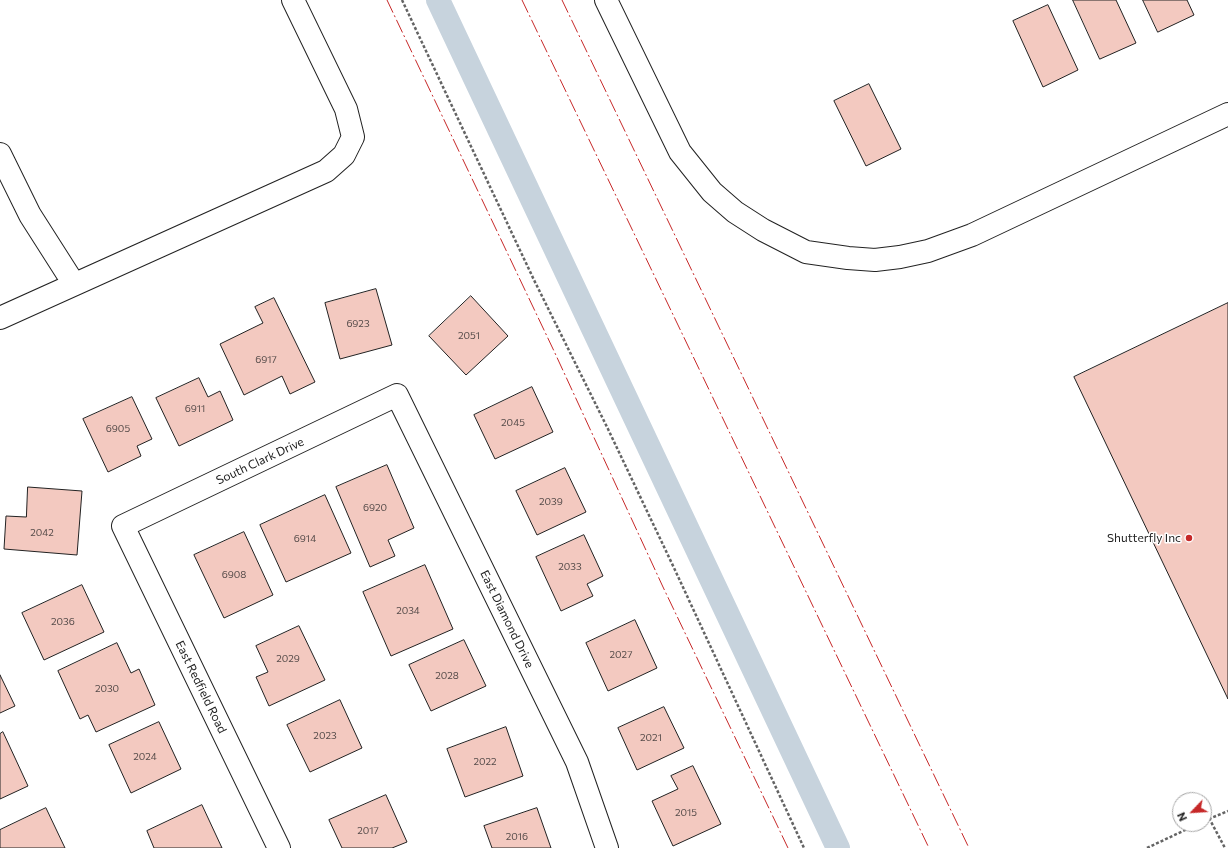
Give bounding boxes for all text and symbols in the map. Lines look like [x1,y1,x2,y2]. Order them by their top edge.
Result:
house number: 6923 [346,318,370,330]
house number: 2051 [458,330,480,342]
house number: 6917 [255,354,277,366]
house number: 6911 [185,403,205,415]
house number: 2045 [501,417,525,429]
house number: 6905 [106,423,130,435]
street label: South Clark Drive [214,434,306,488]
house number: 2039 [539,496,563,508]
house number: 6920 [363,502,387,514]
house number: 2042 [30,527,54,539]
place label: Shutterfly Inc [1107,531,1181,545]
house number: 6914 [294,533,316,545]
marker: Shutterfly Inc [1184,533,1194,543]
house number: 2033 [558,561,582,573]
street label: East Diamond Drive [477,568,537,670]
house number: 6908 [222,569,246,581]
house number: 2034 [396,605,420,617]
house number: 2036 [51,616,75,628]
street label: East Redfield Road [172,638,230,736]
house number: 2027 [610,649,632,661]
house number: 2029 [276,653,300,665]
house number: 2028 [435,670,459,682]
house number: 2030 [95,683,119,695]
house number: 2023 [313,730,337,742]
house number: 2021 [640,732,662,744]
house number: 2024 [133,751,157,763]
house number: 2022 [473,756,497,768]
north arrow [1172,792,1212,832]
house number: 2015 [675,807,697,819]
text: N [1174,810,1189,823]
house number: 2017 [357,825,379,837]
house number: 2016 [506,831,528,843]

